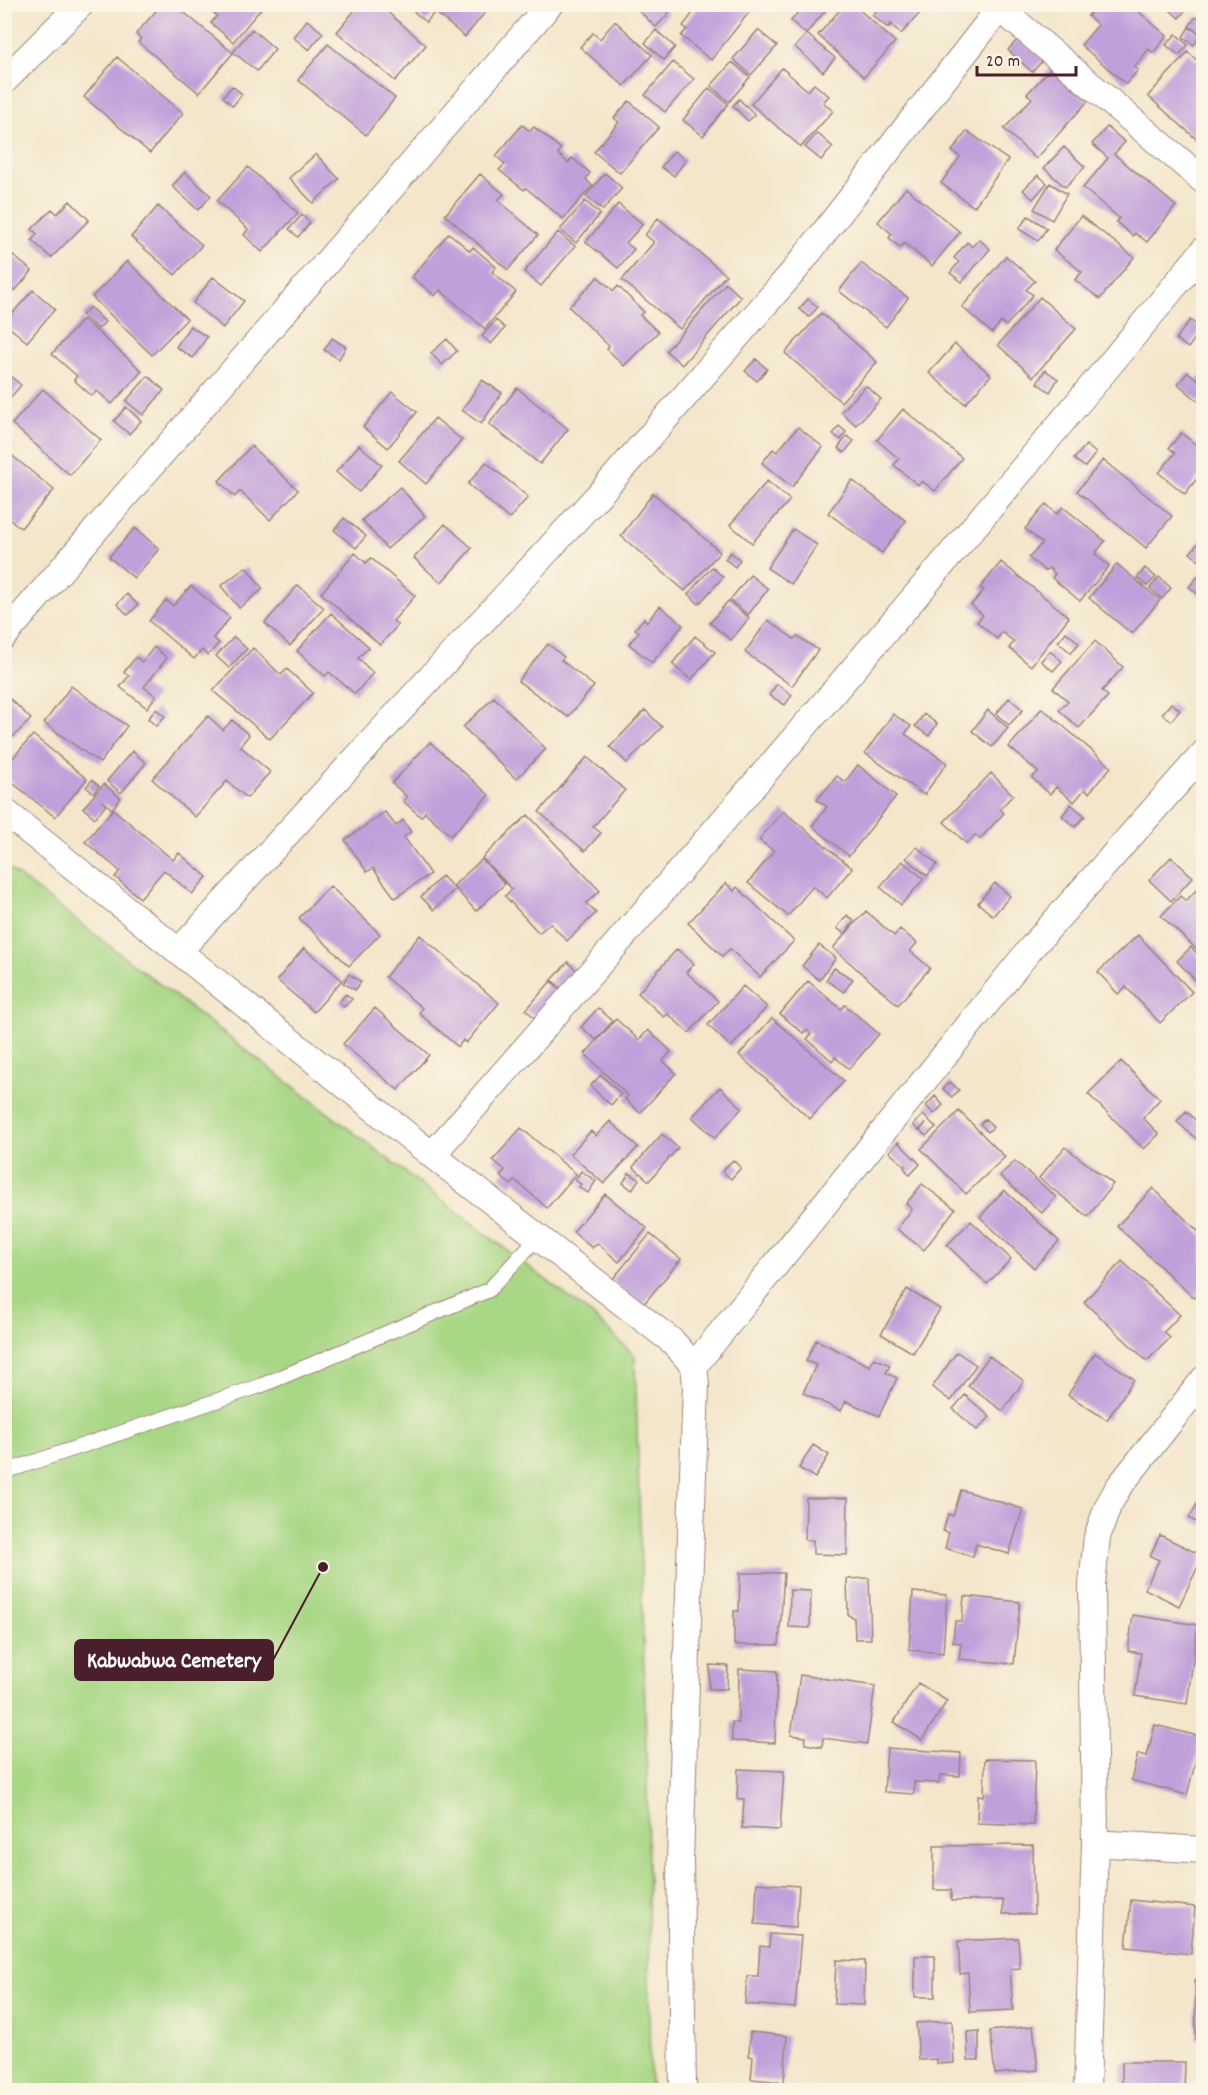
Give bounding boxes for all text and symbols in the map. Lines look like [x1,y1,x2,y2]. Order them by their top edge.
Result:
scale bar [977,39,1076,77]
text: 20 m [986,50,1020,75]
callout: Kabwabwa Cemetery [75,1640,273,1680]
text: Kabwabwa Cemetery [87,1647,262,1678]

